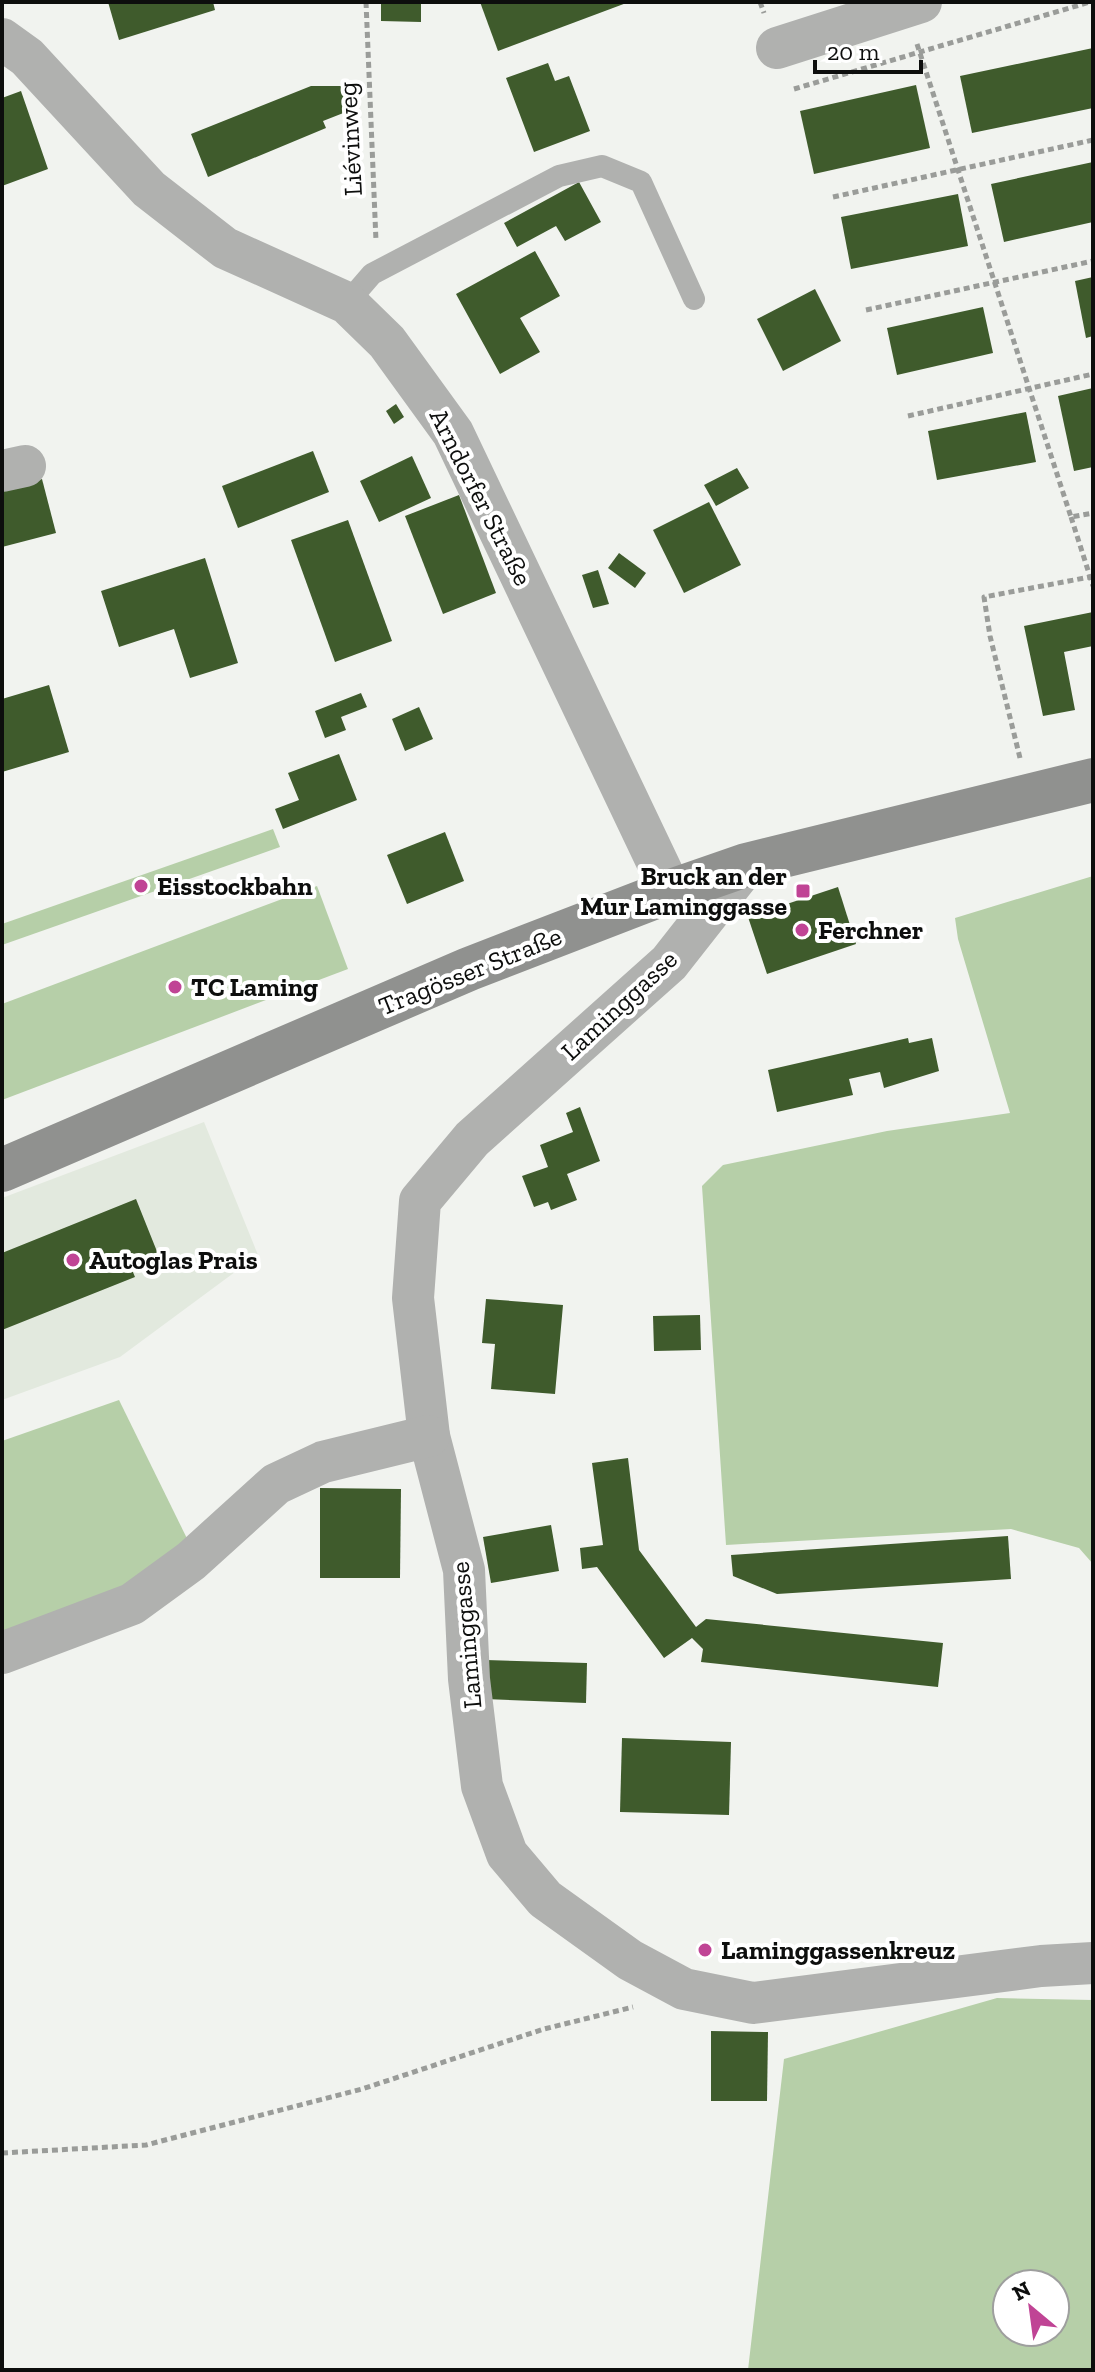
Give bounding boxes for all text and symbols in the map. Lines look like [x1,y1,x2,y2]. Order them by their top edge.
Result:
scale bar [815,24,921,74]
text: 20 m [827,37,880,66]
street label: Liévinweg [331,81,369,197]
street label: Arndorfer Straße [423,403,539,591]
place label: Bruck an der Mur Laminggasse [580,860,787,922]
place label: Eisstockbahn [157,870,313,902]
marker: Eisstockbahn [132,877,150,895]
marker: Bruck an der Mur Laminggasse [794,882,812,900]
place label: Ferchner [818,914,923,946]
street label: Tragösser Straße [374,920,566,1022]
marker: Ferchner [793,921,811,939]
street label: Laminggasse [554,943,684,1067]
place label: TC Laming [191,971,318,1003]
marker: TC Laming [166,978,184,996]
place label: Autoglas Prais [89,1244,258,1276]
marker: Autoglas Prais [64,1251,82,1269]
street label: Laminggasse [444,1560,488,1710]
place label: Laminggassenkreuz [721,1934,955,1966]
marker: Laminggassenkreuz [696,1941,714,1959]
north arrow [991,2268,1071,2348]
text: N [1008,2275,1036,2307]

